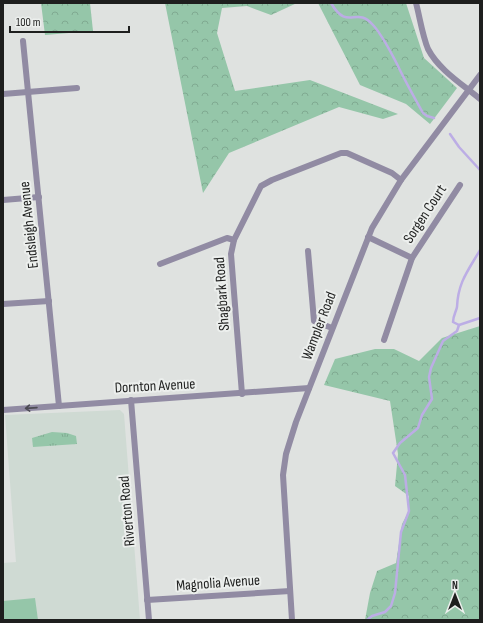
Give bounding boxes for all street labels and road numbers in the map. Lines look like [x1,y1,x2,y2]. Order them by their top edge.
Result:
street label: Endsleigh Avenue [15,181,43,269]
street label: Sorgen Court [399,181,451,247]
street label: Shagbark Road [210,256,234,332]
street label: Wampler Road [297,289,341,363]
street label: Dornton Avenue [114,374,196,398]
street label: Riverton Road [114,475,140,547]
street label: Magnolia Avenue [175,571,261,595]

